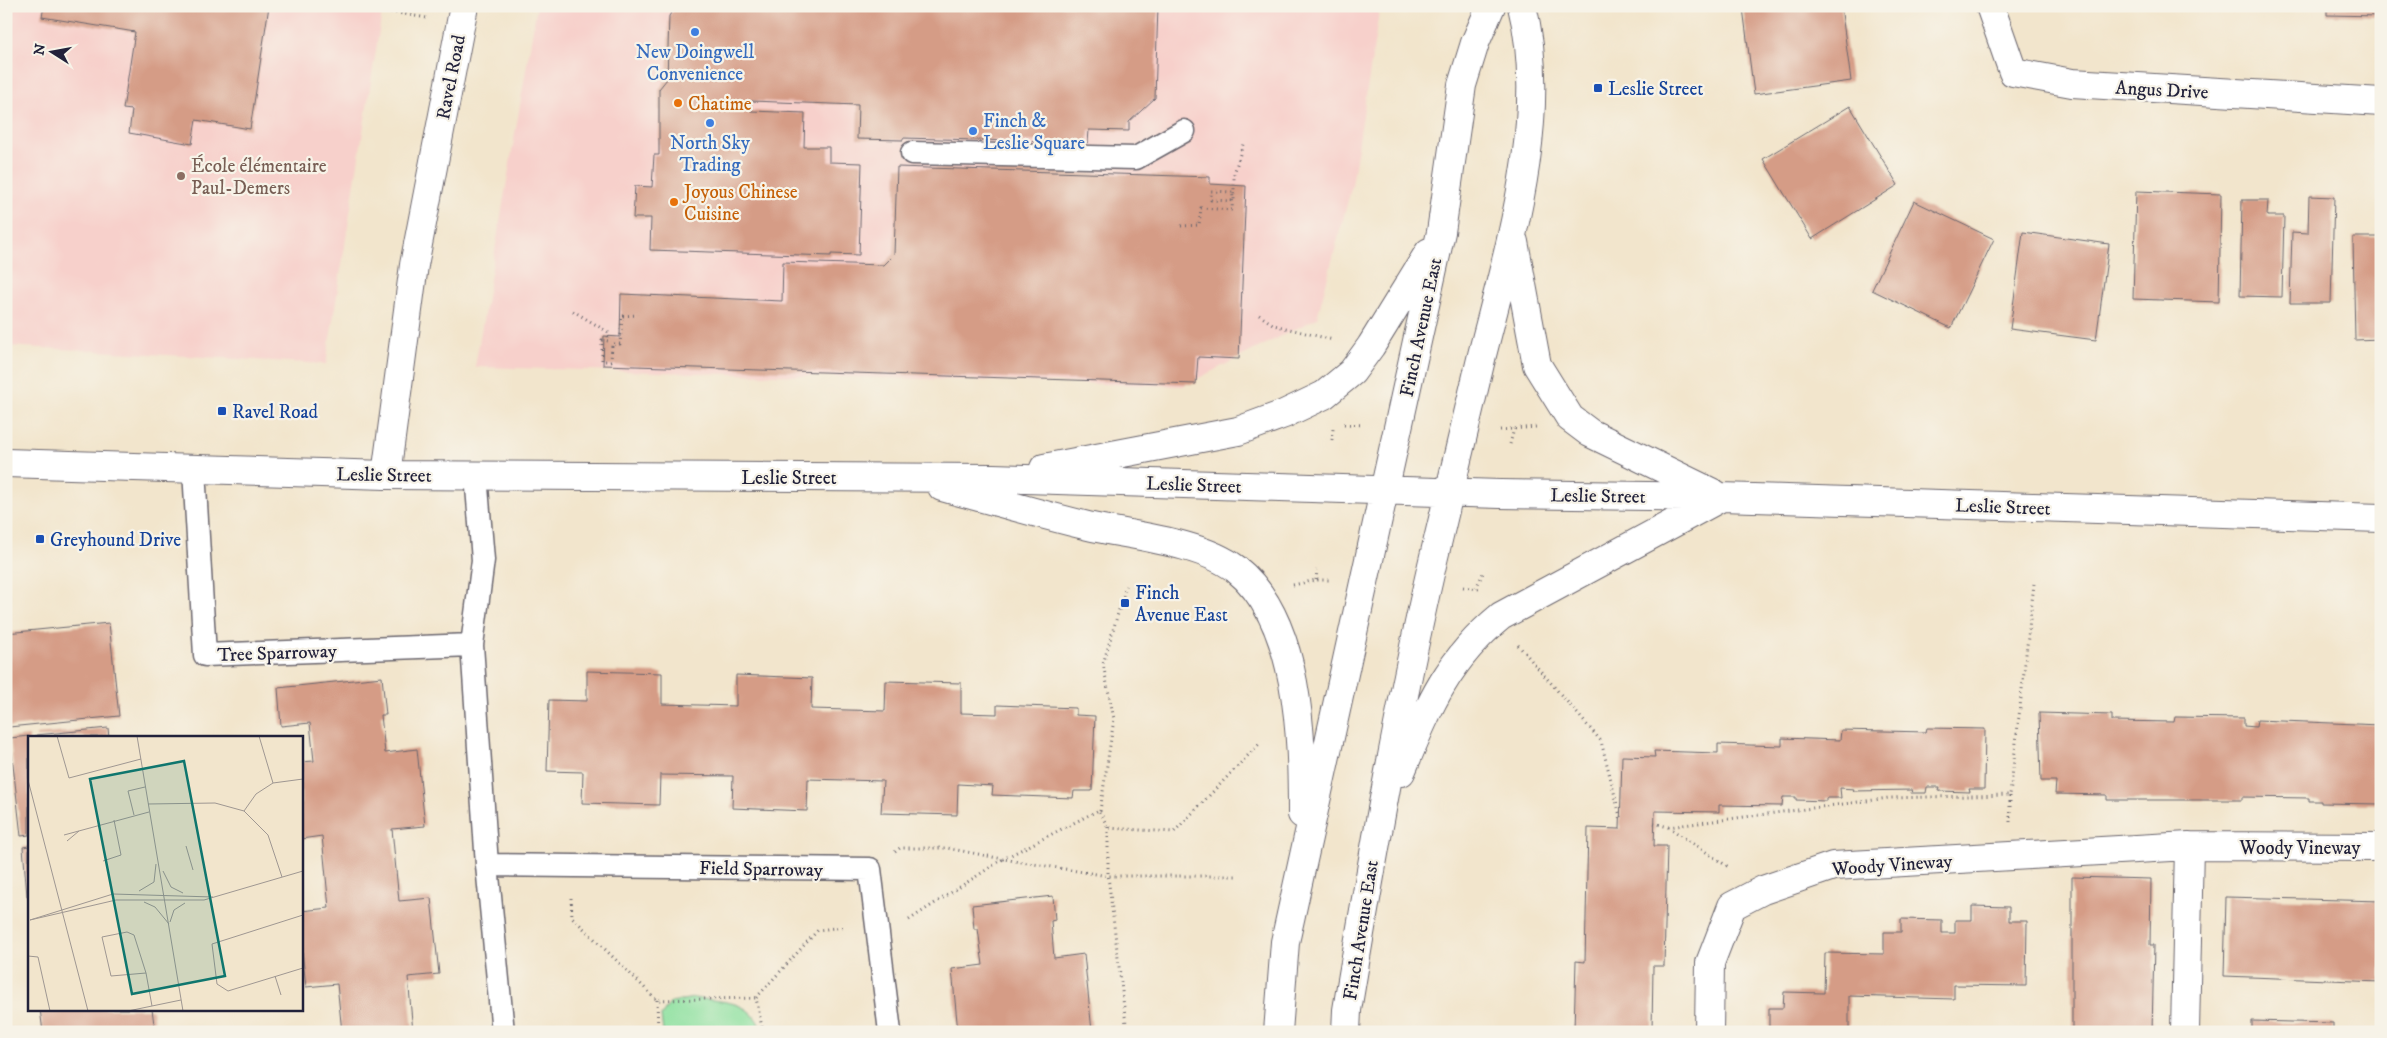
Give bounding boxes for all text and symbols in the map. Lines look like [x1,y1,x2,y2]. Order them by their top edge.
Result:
marker: New Doingwell Convenience [689,26,701,38]
north arrow [28,28,78,78]
street label: Ravel Road [432,32,471,122]
place label: New Doingwell Convenience [636,41,755,86]
text: N [30,42,50,57]
street label: Angus Drive [2115,77,2209,104]
place label: Leslie Street [1608,78,1703,101]
marker: Leslie Street [1592,82,1604,94]
place label: Chatime [688,93,752,116]
marker: Chatime [672,97,684,109]
place label: Finch & Leslie Square [983,110,1085,156]
marker: North Sky Trading [704,117,716,129]
marker: Finch & Leslie Square [967,125,979,137]
place label: North Sky Trading [670,132,751,177]
place label: École élémentaire Paul-Demers [191,154,327,200]
marker: École élémentaire Paul-Demers [175,170,187,182]
place label: Joyous Chinese Cuisine [682,181,798,226]
marker: Joyous Chinese Cuisine [668,196,680,208]
street label: Finch Avenue East [1396,256,1447,399]
place label: Ravel Road [232,401,318,424]
marker: Ravel Road [216,405,228,417]
street label: Leslie Street [336,463,432,488]
street label: Leslie Street [741,467,837,490]
street label: Leslie Street [1146,472,1242,499]
street label: Leslie Street [1550,484,1646,509]
street label: Leslie Street [1955,494,2051,521]
place label: Greyhound Drive [50,529,181,552]
marker: Greyhound Drive [34,533,46,545]
place label: Finch Avenue East [1135,582,1228,627]
marker: Finch Avenue East [1119,597,1131,609]
street label: Tree Sparroway [217,640,338,667]
inset map [28,736,302,1010]
street label: Woody Vineway [2238,837,2361,860]
street label: Woody Vineway [1830,850,1954,881]
street label: Field Sparroway [699,857,824,882]
street label: Finch Avenue East [1339,859,1384,1002]

